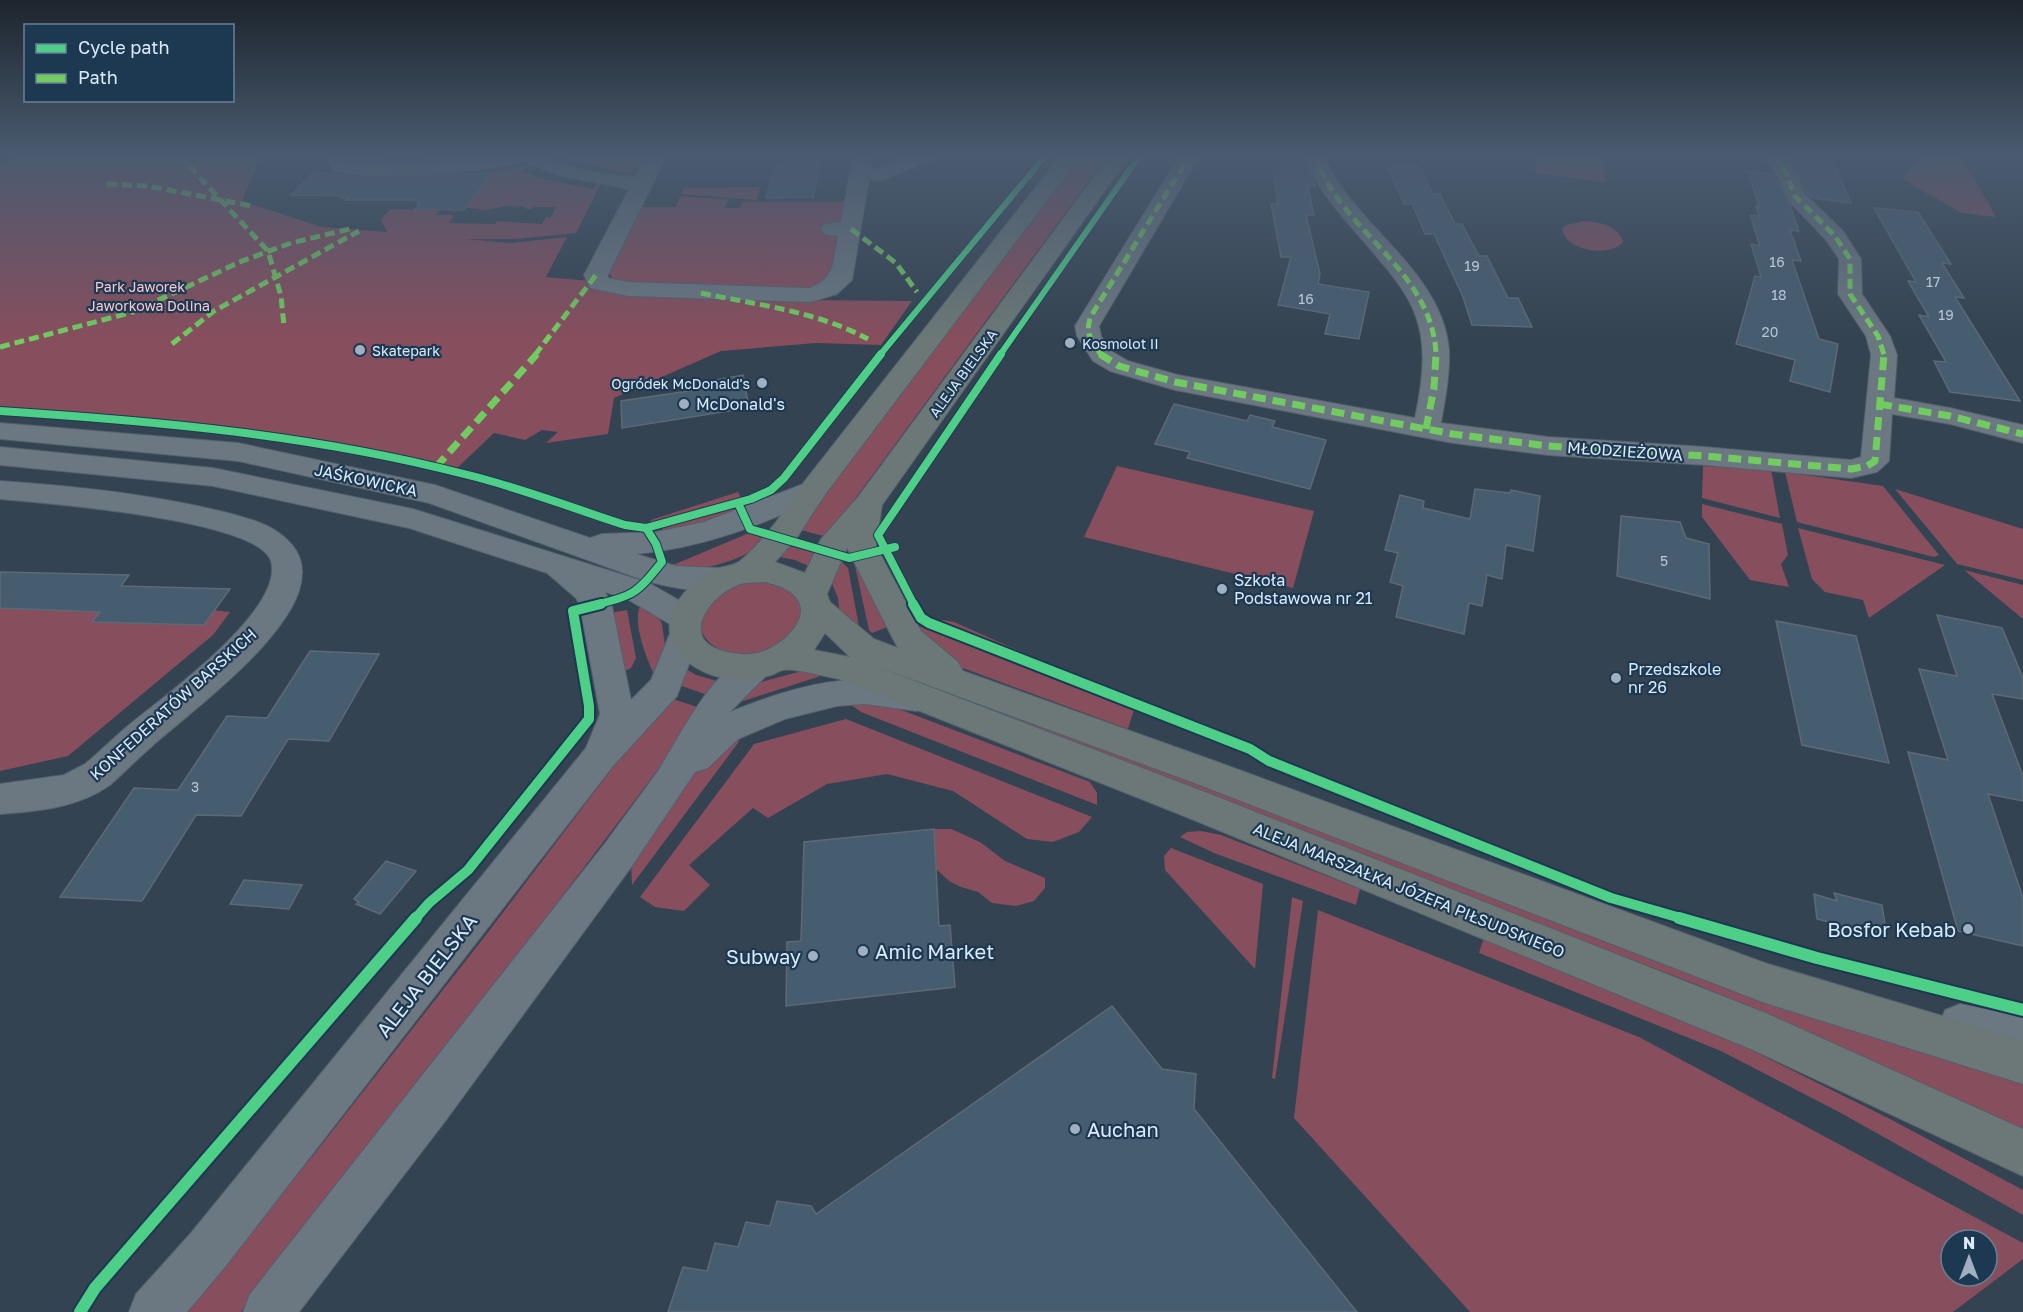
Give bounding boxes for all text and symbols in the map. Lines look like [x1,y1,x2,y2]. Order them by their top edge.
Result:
legend [24,24,234,102]
text: Cycle path [78,36,170,58]
text: Path [78,66,118,88]
house number: 16 [1769,253,1785,270]
house number: 19 [1464,257,1480,274]
house number: 17 [1926,273,1940,290]
park label: Park Jaworek [95,278,185,295]
house number: 18 [1771,286,1787,303]
house number: 16 [1298,290,1314,307]
park label: Jaworkowa Dolina [88,297,210,314]
house number: 19 [1938,306,1954,323]
house number: 20 [1762,323,1778,340]
street label: ALEJA BIELSKA [925,325,1001,420]
place label: Kosmolot II [1082,335,1159,352]
marker: Kosmolot II [1063,336,1077,350]
place label: Skatepark [372,342,440,359]
marker: Skatepark [353,343,367,357]
place label: Ogródek McDonald's [611,375,750,392]
marker: Ogródek McDonald's [755,376,769,390]
place label: McDonald's [696,394,785,414]
marker: McDonald's [677,397,691,411]
street label: MŁODZIEŻOWA [1566,437,1684,465]
street label: JAŚKOWICKA [313,459,420,501]
house number: 5 [1660,552,1668,569]
place label: Szkoła Podstawowa nr 21 [1234,570,1373,608]
marker: Szkoła Podstawowa nr 21 [1215,582,1229,596]
street label: KONFEDERATÓW BARSKICH [86,624,260,784]
place label: Przedszkole nr 26 [1628,659,1721,697]
marker: Przedszkole nr 26 [1609,671,1623,685]
house number: 3 [191,778,199,795]
street label: ALEJA MARSZAŁKA JÓZEFA PIŁSUDSKIEGO [1250,818,1568,962]
street label: ALEJA BIELSKA [371,909,481,1041]
place label: Bosfor Kebab [1827,917,1956,941]
marker: Bosfor Kebab [1961,922,1975,936]
place label: Amic Market [875,939,994,963]
place label: Subway [726,944,801,968]
marker: Amic Market [856,944,870,958]
marker: Subway [806,949,820,963]
place label: Auchan [1087,1117,1159,1141]
marker: Auchan [1068,1122,1082,1136]
north arrow [1939,1228,1999,1288]
text: N [1963,1233,1975,1253]

